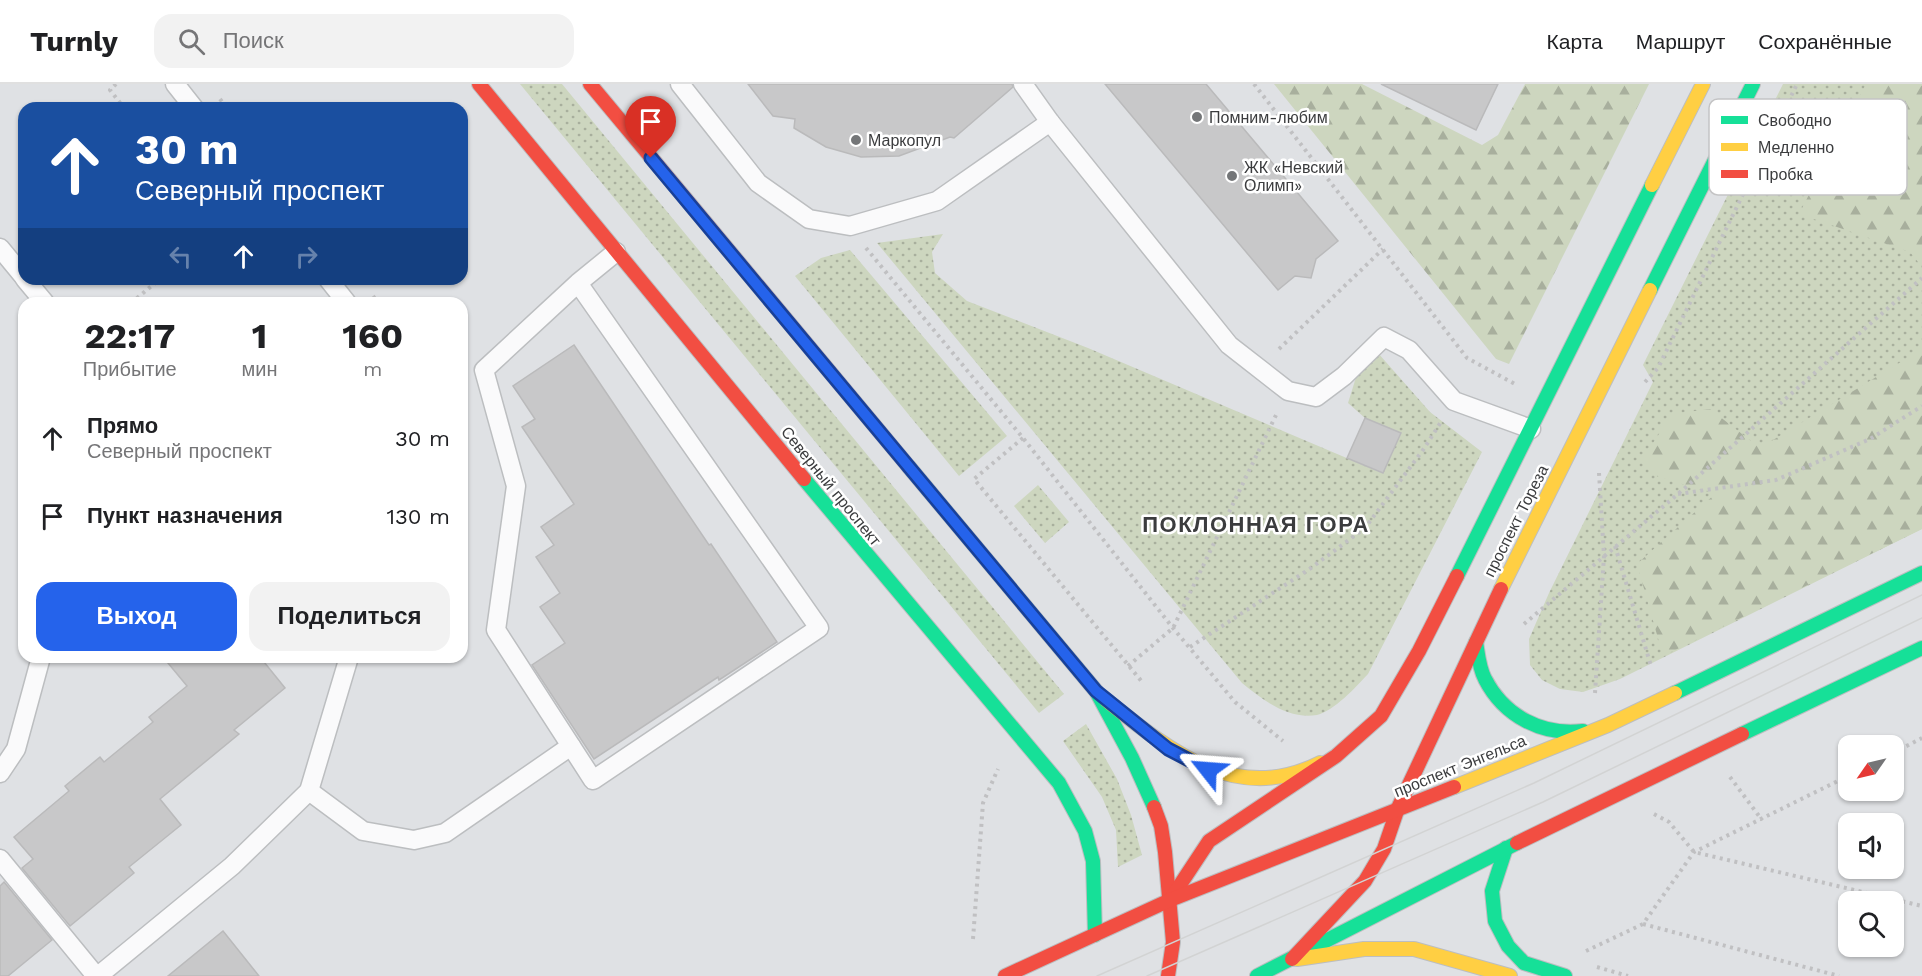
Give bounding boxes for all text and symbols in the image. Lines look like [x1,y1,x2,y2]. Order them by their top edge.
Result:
search box [154,14,574,68]
text: Turnly [30,25,118,58]
icon: search [175,25,208,58]
text: Поиск [223,28,284,53]
text: Карта [1547,29,1603,54]
text: Маршрут [1636,29,1725,54]
text: Сохранённые [1758,29,1892,54]
pin [625,96,676,158]
legend [1709,99,1907,195]
icon: arrive [634,105,667,138]
place label: Помним-любим [1209,108,1328,127]
marker: Помним-любим [1190,110,1204,124]
text: Свободно [1758,111,1832,130]
text: 30 m [135,125,239,174]
icon: ahead [36,126,114,204]
place label: Маркопул [868,131,941,150]
marker: Маркопул [849,133,863,147]
text: Медленно [1758,138,1834,157]
place label: ЖК «Невский Олимп» [1244,158,1343,195]
text: Пробка [1758,165,1813,184]
marker: ЖК «Невский Олимп» [1225,169,1239,183]
text: Северный проспект [135,175,384,207]
icon: left [164,240,197,273]
icon: ahead [227,240,260,273]
icon: right [290,240,323,273]
text: 22:17 [84,315,175,357]
text: 1 [252,315,267,357]
text: 160 [342,315,403,357]
text: Прибытие [83,357,177,381]
text: мин [242,357,278,381]
text: m [363,357,382,381]
text: Прямо [87,413,158,438]
icon: ahead [36,422,69,455]
street label: Северный проспект [777,423,885,550]
text: 30 m [395,426,450,451]
text: Северный проспект [87,439,272,463]
street label: проспект Тореза [1480,462,1552,580]
icon: arrive [36,500,69,533]
text: Пункт назначения [87,503,283,528]
text: 130 m [386,504,450,529]
district label: ПОКЛОННАЯ ГОРА [1142,512,1370,537]
button: Выход [36,582,237,651]
button: Поделиться [249,582,450,651]
street label: проспект Энгельса [1391,731,1529,801]
north arrow [1838,735,1904,801]
map controls [1838,735,1904,957]
position arrow [1176,738,1240,802]
button: sound [1838,813,1904,879]
button: search [1838,891,1904,957]

